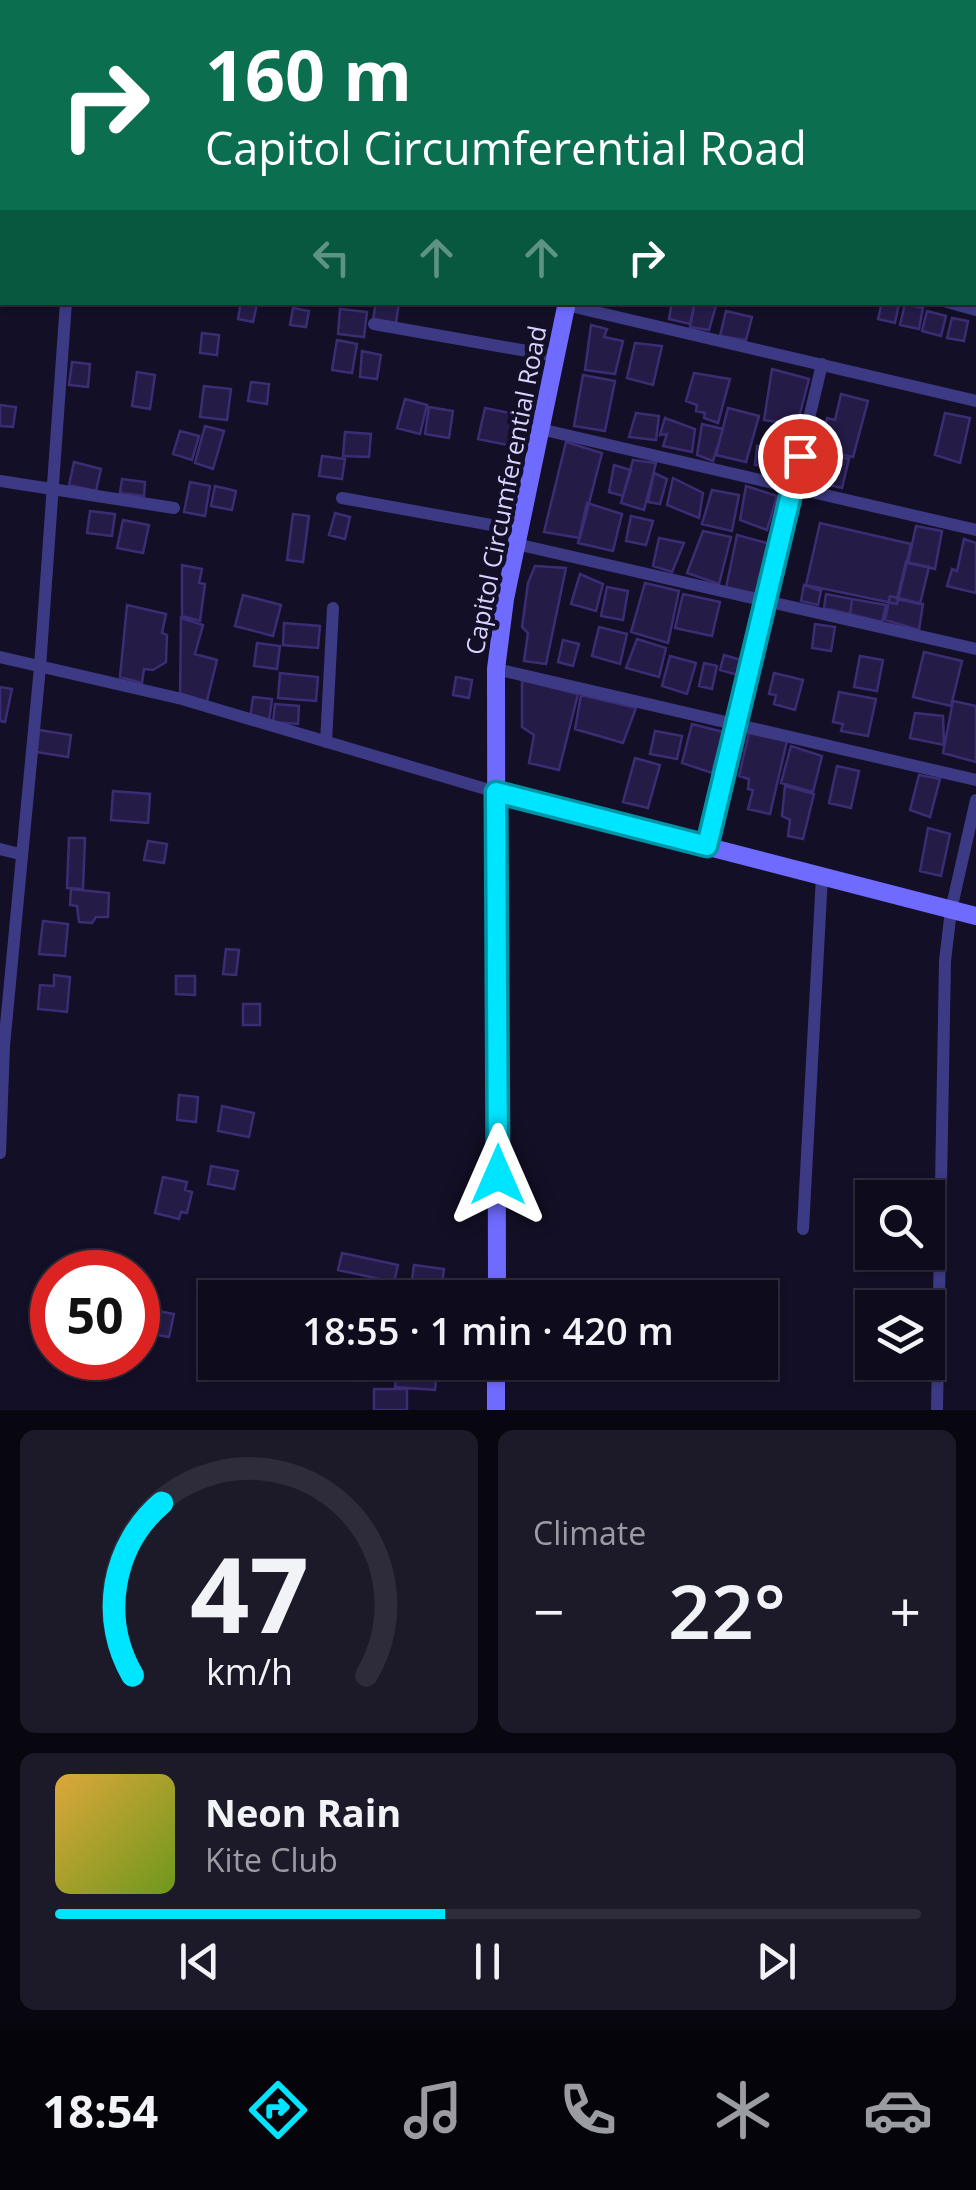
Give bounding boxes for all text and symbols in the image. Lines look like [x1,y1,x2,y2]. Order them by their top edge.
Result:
text: 160 m [205,26,412,122]
icon: right [40,40,170,170]
text: Capitol Circumferential Road [205,117,807,178]
icon: left [304,230,359,285]
icon: ahead [409,230,464,285]
icon: ahead [514,230,569,285]
icon: right [619,230,674,285]
street label: Capitol Circumferential Road [456,323,554,657]
pin [758,414,843,499]
icon: arrive [773,429,828,484]
position arrow [446,1123,550,1227]
map controls [855,1180,945,1380]
button: search [855,1180,945,1270]
speed limit sign: 50 [30,1250,160,1380]
button: layers [855,1290,945,1380]
text: 18:55 · 1 min · 420 m [302,1304,674,1356]
text: Climate [533,1511,646,1554]
text: 47 [190,1522,308,1663]
text: 22° [668,1559,786,1661]
text: − [533,1573,564,1648]
text: + [890,1573,921,1648]
text: km/h [206,1647,292,1695]
text: Neon Rain [205,1786,401,1838]
text: Kite Club [205,1838,338,1881]
icon: previous [172,1934,227,1989]
icon: pause [460,1934,515,1989]
icon: next [749,1934,804,1989]
icon: directions [243,2075,313,2145]
icon: music [398,2075,468,2145]
icon: phone [553,2075,623,2145]
icon: climate [708,2075,778,2145]
icon: car [863,2075,933,2145]
text: 18:54 [43,2080,158,2141]

